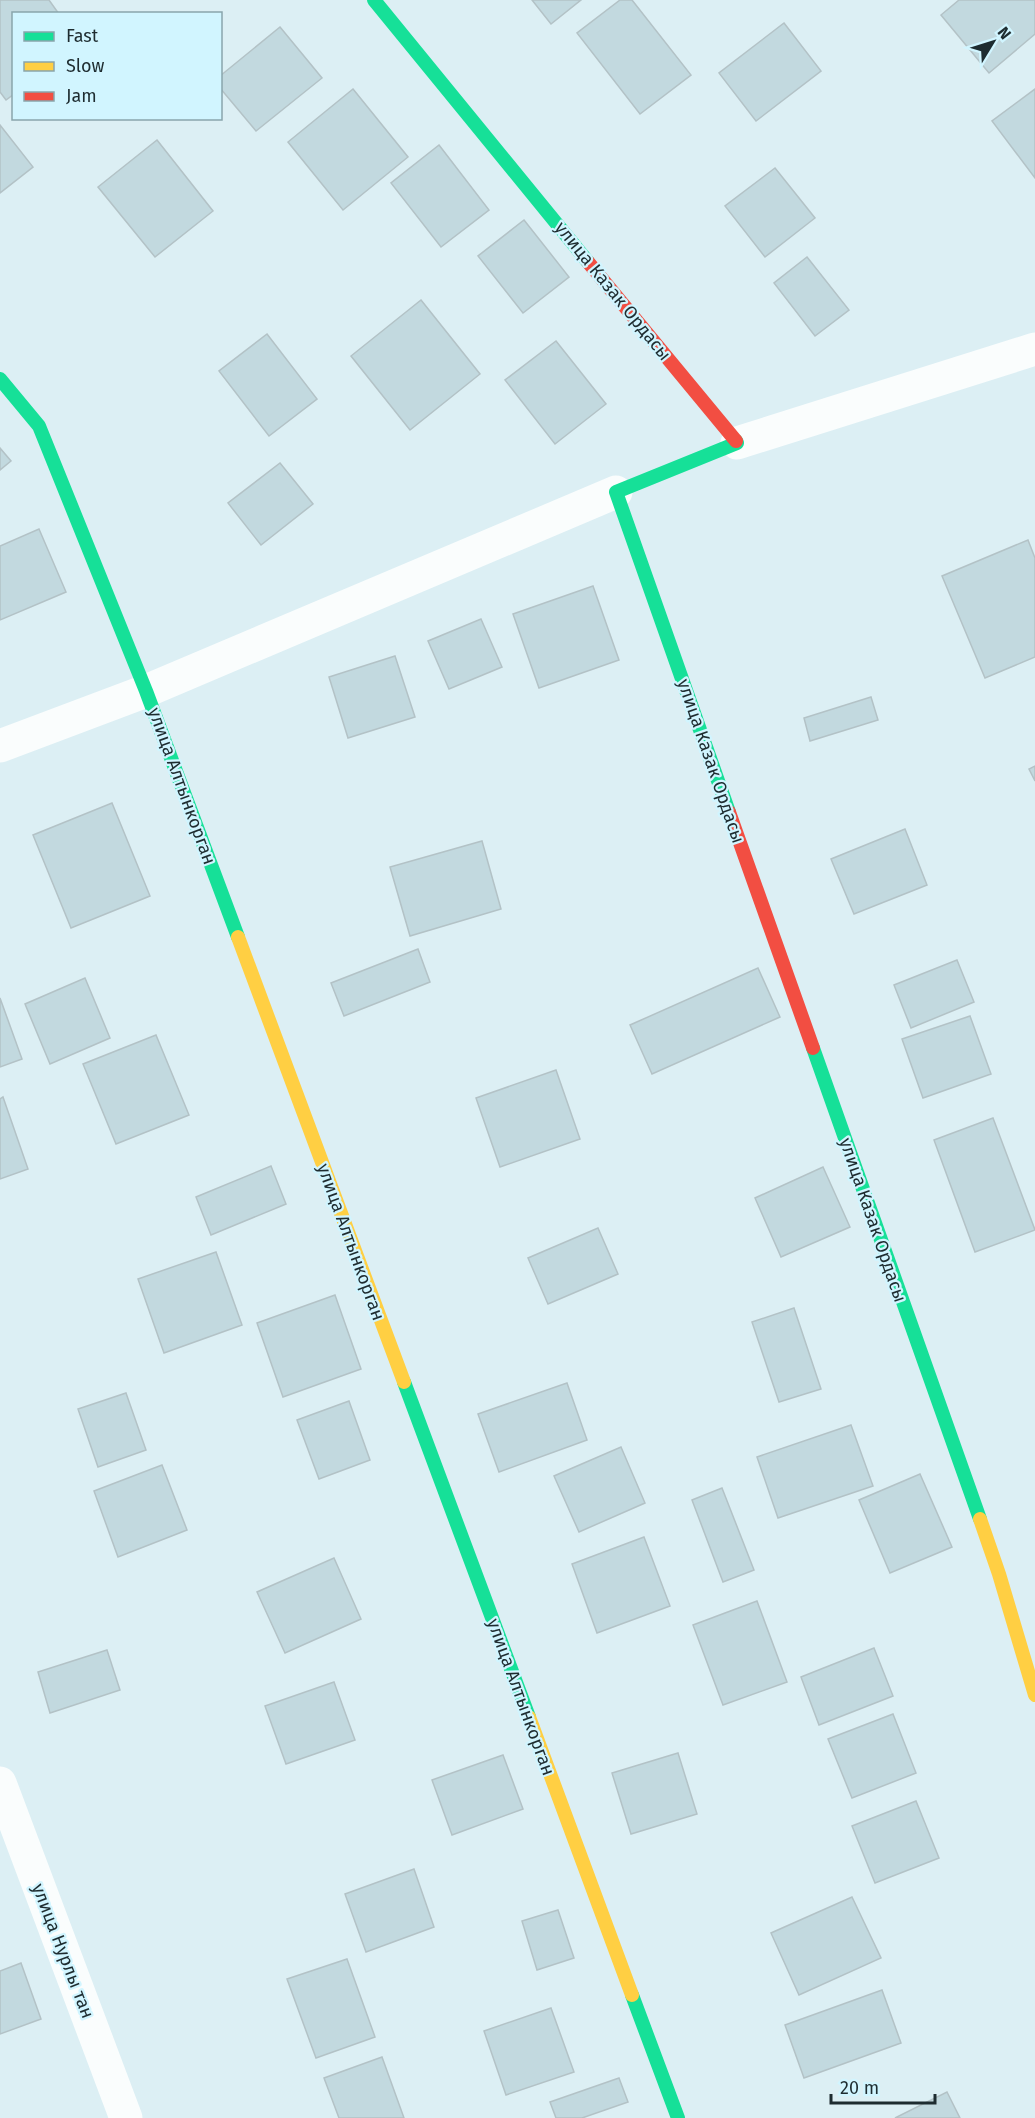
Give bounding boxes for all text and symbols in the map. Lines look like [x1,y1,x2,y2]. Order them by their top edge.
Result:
legend [12,12,222,120]
north arrow [963,12,1023,72]
text: N [994,23,1015,43]
text: Fast [66,25,99,47]
text: Slow [66,55,105,77]
text: Jam [66,85,97,107]
street label: улица Казак Ордасы [550,217,676,365]
street label: улица Казак Ордасы [673,676,749,846]
street label: улица Алтынкорган [143,704,221,868]
street label: улица Казак Ордасы [835,1135,911,1305]
street label: улица Алтынкорган [312,1160,390,1324]
street label: улица Алтынкорган [482,1615,560,1779]
street label: улица Нурлы тан [27,1880,99,2022]
scale bar [831,2067,934,2105]
text: 20 m [840,2077,879,2099]

